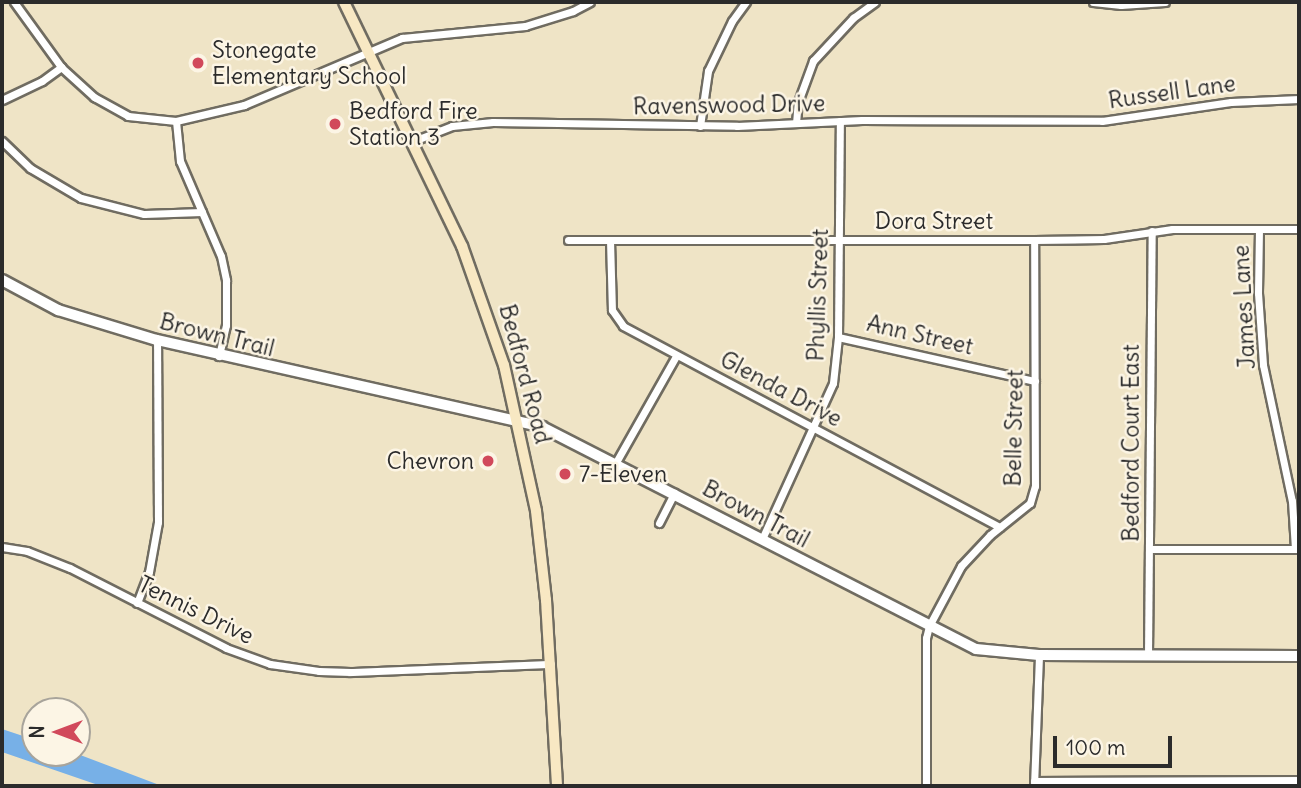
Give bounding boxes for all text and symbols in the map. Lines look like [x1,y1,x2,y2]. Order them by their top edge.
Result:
place label: Stonegate Elementary School [212,36,406,90]
marker: Stonegate Elementary School [190,55,206,71]
street label: Russell Lane [1107,69,1237,115]
street label: Ravenswood Drive [633,90,825,120]
place label: Bedford Fire Station 3 [349,97,478,151]
marker: Bedford Fire Station 3 [327,116,343,132]
street label: Dora Street [875,207,993,235]
street label: Phyllis Street [802,228,834,362]
street label: James Lane [1227,244,1261,370]
street label: Bedford Road [493,301,557,447]
street label: Brown Trail [157,307,277,363]
street label: Ann Street [864,309,976,361]
street label: Bedford Court East [1117,344,1145,542]
street label: Glenda Drive [715,345,847,433]
street label: Belle Street [999,369,1029,487]
place label: Chevron [387,447,474,475]
marker: Chevron [480,453,496,469]
place label: 7-Eleven [579,460,667,488]
marker: 7-Eleven [557,466,573,482]
street label: Brown Trail [698,474,814,554]
street label: Tennis Drive [134,570,258,650]
north arrow [21,697,91,767]
scale bar [1056,722,1175,766]
text: N [25,725,49,739]
text: 100 m [1066,734,1125,761]

